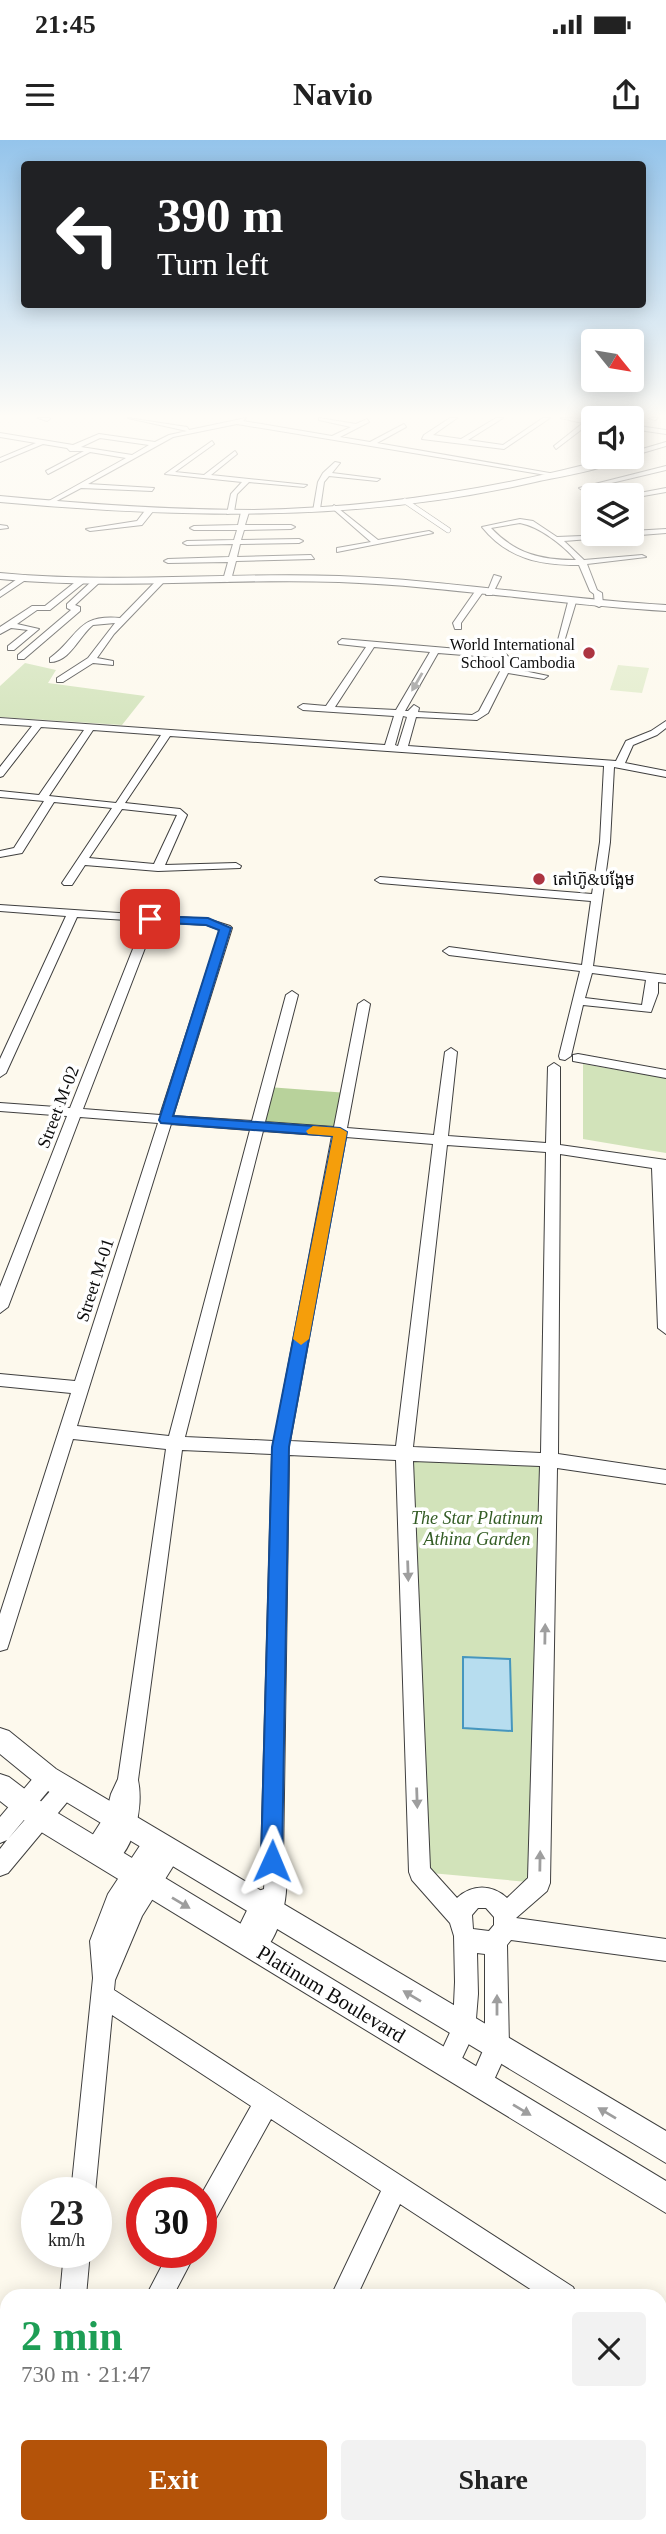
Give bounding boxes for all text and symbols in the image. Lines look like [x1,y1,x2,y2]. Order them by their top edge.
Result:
text: 21:45 [35,10,96,39]
icon: menu [21,76,59,114]
text: Navio [293,76,373,112]
icon: share [607,76,645,114]
text: 390 m [157,188,284,243]
icon: left [42,189,133,280]
text: Turn left [157,246,269,282]
north arrow [581,329,644,392]
map controls [581,329,644,546]
button: sound [581,406,644,469]
button: layers [581,483,644,546]
place label: World International School Cambodia [450,636,576,671]
marker: World International School Cambodia [581,645,597,661]
one-way arrow [411,672,423,691]
place label: តៅហ៊ូ&បង្អែម [553,870,635,889]
marker: តៅហ៊ូ&បង្អែម [531,871,547,887]
pin [120,889,180,949]
icon: arrive [131,900,169,938]
street label: Street M-02 [33,1063,83,1151]
street label: Street M-01 [72,1236,118,1324]
park label: The Star Platinum Athina Garden [411,1508,543,1549]
one-way arrow [403,1560,414,1582]
one-way arrow [540,1623,551,1645]
one-way arrow [412,1787,423,1809]
position arrow [235,1824,309,1898]
one-way arrow [534,1850,546,1872]
one-way arrow [171,1896,190,1909]
street label: Platinum Boulevard [253,1940,410,2048]
one-way arrow [403,1990,422,2003]
one-way arrow [491,1994,503,2016]
one-way arrow [512,2104,531,2116]
one-way arrow [598,2107,617,2120]
speed limit sign: 30 [126,2177,217,2268]
text: 23 [49,2194,84,2233]
text: km/h [48,2230,85,2250]
button: close [572,2312,646,2386]
text: 2 min [21,2313,123,2359]
text: 730 m · 21:47 [21,2362,151,2387]
button: Exit [21,2440,327,2520]
button: Share [341,2440,646,2520]

